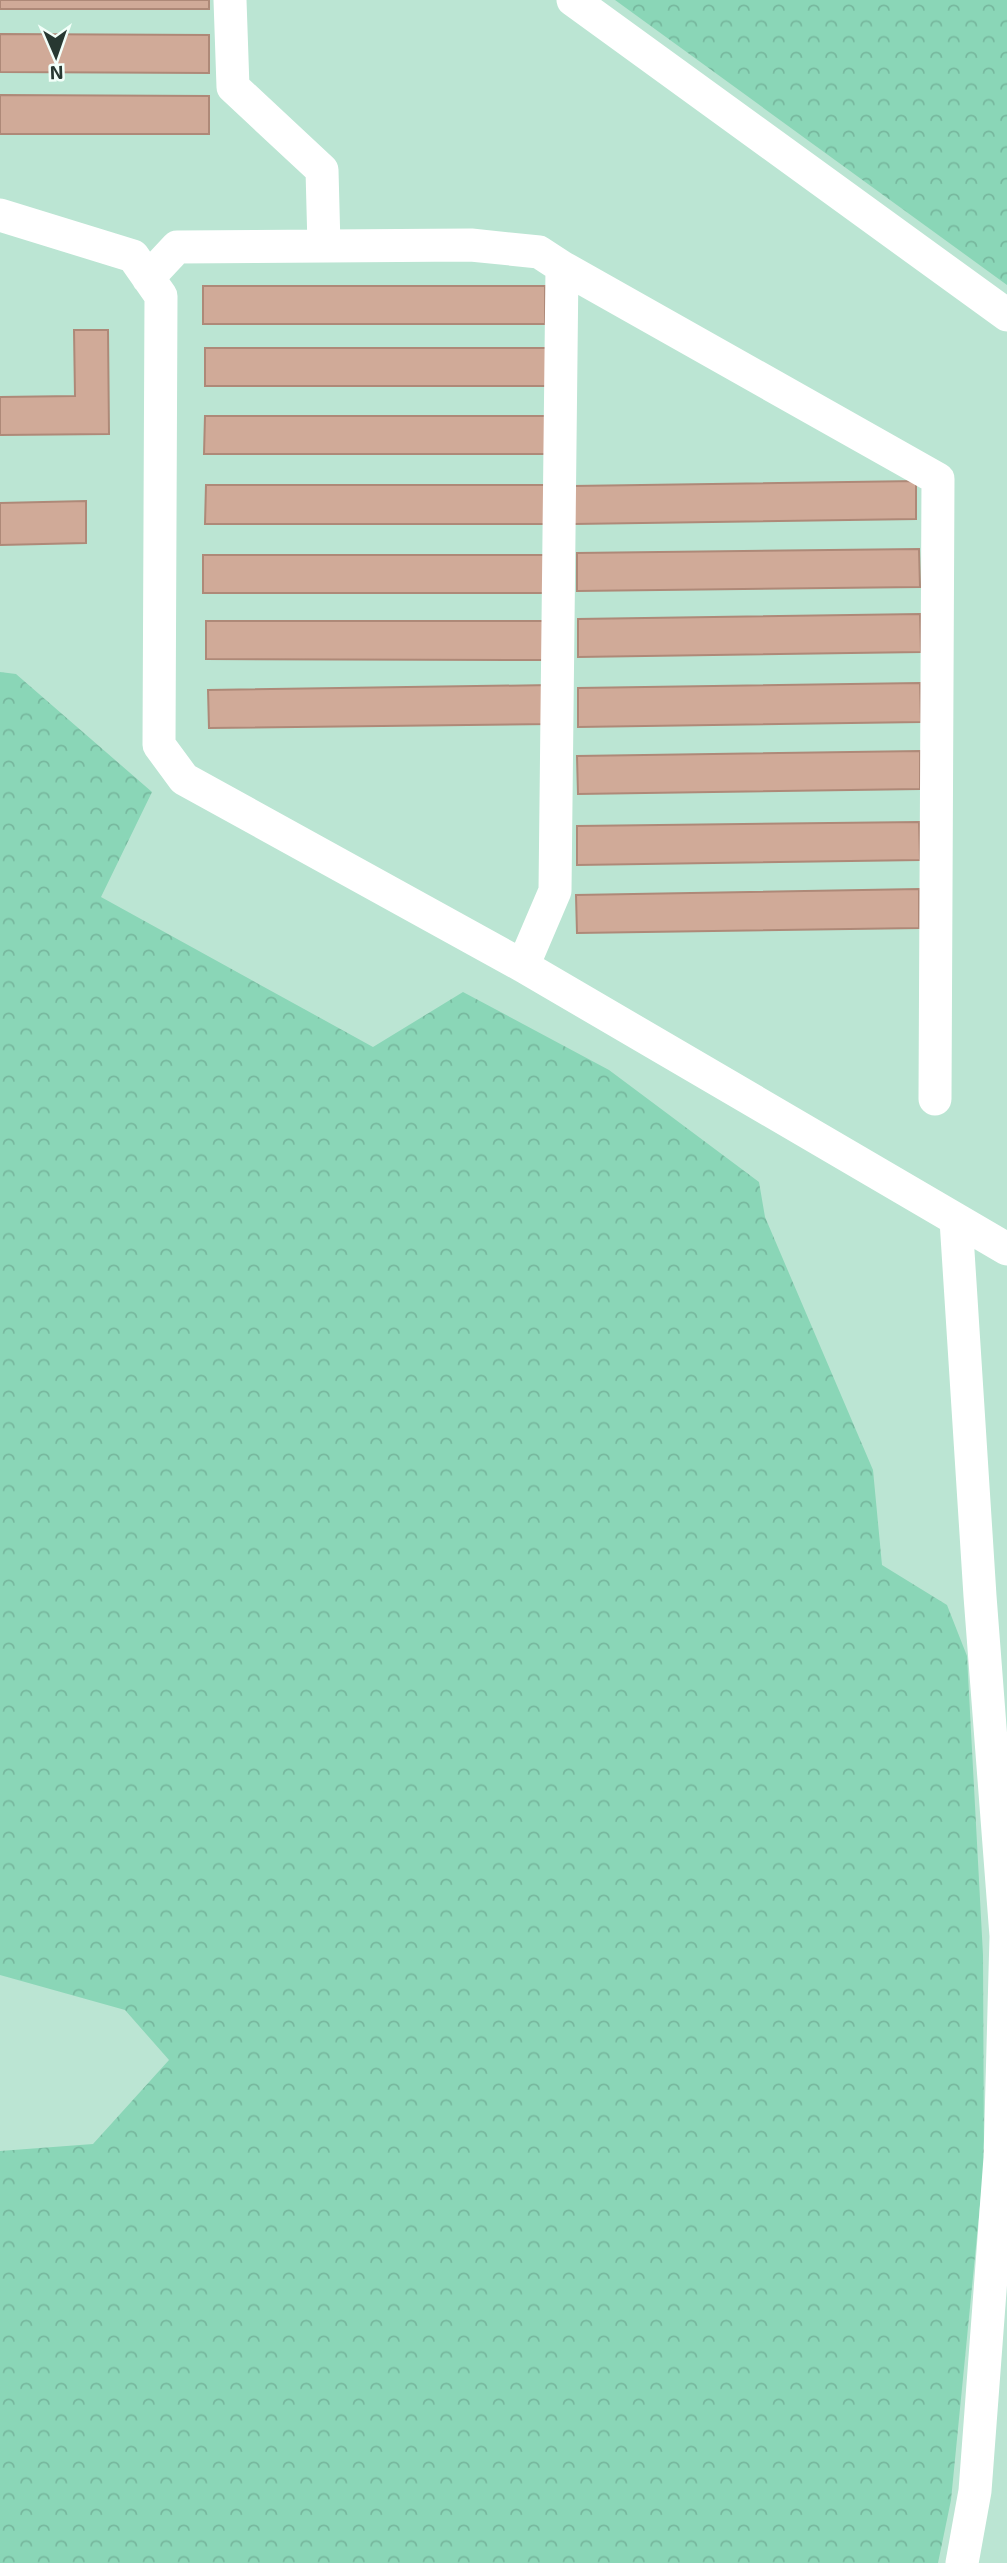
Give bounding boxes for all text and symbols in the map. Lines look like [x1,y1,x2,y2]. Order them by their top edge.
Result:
north arrow [21,21,91,91]
text: N [49,62,64,85]

